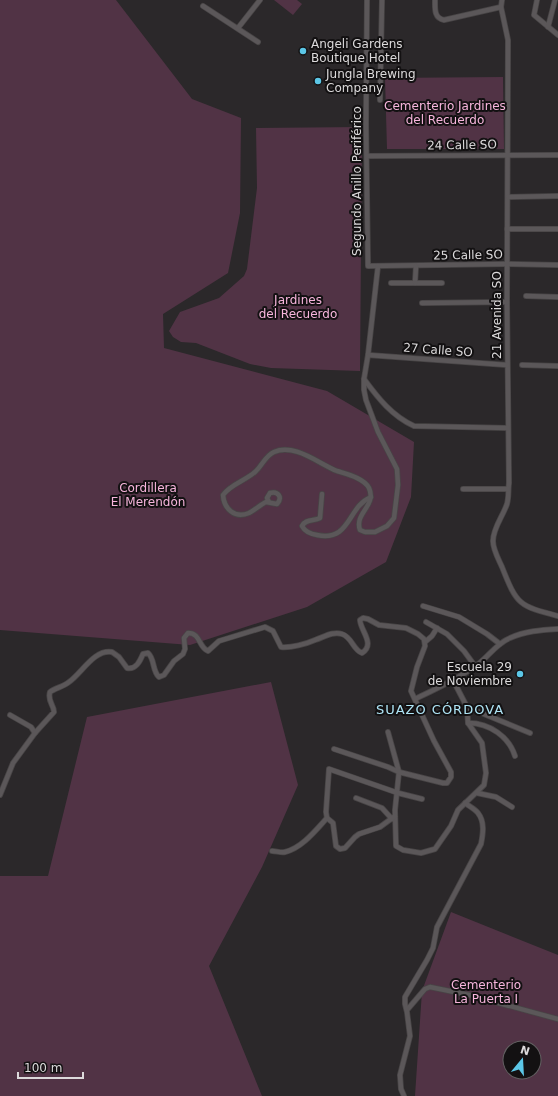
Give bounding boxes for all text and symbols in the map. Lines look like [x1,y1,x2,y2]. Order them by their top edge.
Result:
place label: Angeli Gardens Boutique Hotel [311,37,403,65]
marker: Angeli Gardens Boutique Hotel [298,46,308,56]
place label: Jungla Brewing Company [325,67,416,95]
marker: Jungla Brewing Company [313,76,323,86]
park label: Cementerio Jardines del Recuerdo [384,99,506,127]
street label: Segundo Anillo Periférico [350,106,364,256]
street label: 24 Calle SO [427,137,497,153]
street label: 25 Calle SO [433,247,503,263]
street label: 21 Avenida SO [490,271,504,359]
park label: Jardines del Recuerdo [259,293,337,321]
street label: 27 Calle SO [403,341,473,359]
park label: Cordillera El Merendón [111,481,185,509]
place label: Escuela 29 de Noviembre [428,660,512,688]
marker: Escuela 29 de Noviembre [515,669,525,679]
district label: SUAZO CÓRDOVA [376,702,504,717]
park label: Cementerio La Puerta I [451,978,521,1006]
north arrow [502,1040,542,1080]
text: N [519,1043,531,1059]
scale bar [18,1054,83,1080]
text: 100 m [24,1061,62,1075]

